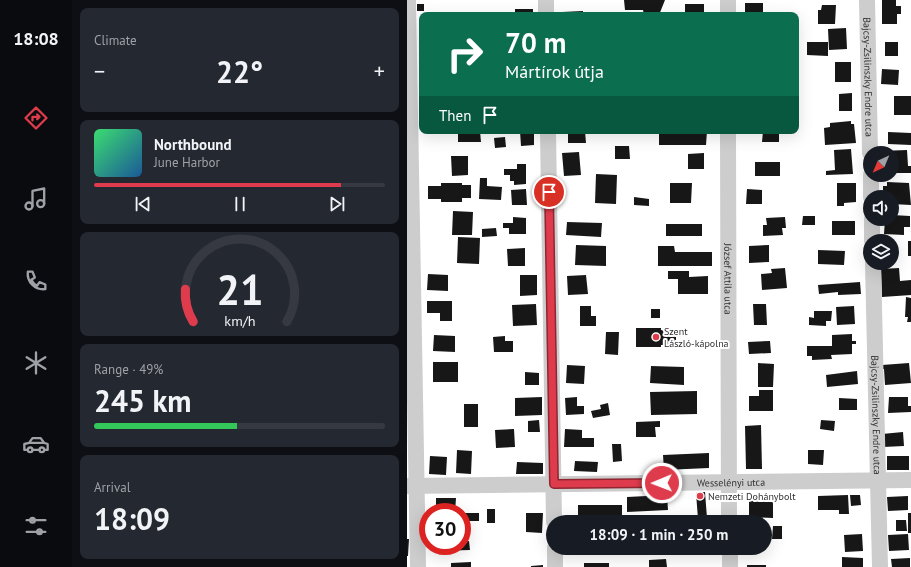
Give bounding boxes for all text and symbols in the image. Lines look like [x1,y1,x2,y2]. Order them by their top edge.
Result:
street label: Bajcsy-Zsilinszky Endre utca [860,17,876,137]
text: 70 m [505,24,566,61]
text: 18:08 [13,27,59,50]
icon: right [439,28,491,80]
text: Climate [94,32,137,49]
text: 22° [216,52,263,91]
text: − [94,57,105,85]
text: + [374,57,385,85]
text: Mártírok útja [505,60,604,83]
icon: directions [22,104,50,132]
icon: arrive [479,104,501,126]
text: Then [439,106,471,125]
text: Northbound [154,135,231,154]
north arrow [863,146,899,182]
map controls [863,146,899,270]
text: June Harbor [154,154,220,171]
pin [532,175,566,209]
icon: arrive [538,181,560,203]
icon: music [22,185,50,213]
button: sound [863,190,899,226]
icon: previous [132,193,154,215]
icon: pause [229,193,251,215]
icon: next [326,193,348,215]
button: layers [863,234,899,270]
street label: József Attila utca [721,242,734,315]
text: 21 [216,262,263,315]
icon: phone [22,267,50,295]
text: km/h [224,310,255,329]
place label: Szent László-kápolna [664,325,729,350]
marker: Szent László-kápolna [651,332,661,342]
icon: climate [22,349,50,377]
street label: Bajcsy-Zsilinszky Endre utca [868,355,884,475]
text: Range · 49% [94,361,163,378]
text: 245 km [94,381,192,420]
icon: car [22,430,50,458]
position arrow [641,462,683,504]
street label: Wesselényi utca [697,476,765,490]
text: Arrival [94,479,130,496]
place label: Nemzeti Dohánybolt [708,490,796,503]
marker: Nemzeti Dohánybolt [695,491,705,501]
text: 18:09 [94,499,170,538]
speed limit sign: 30 [419,503,471,555]
icon: filters [22,512,50,540]
text: 18:09 · 1 min · 250 m [590,525,728,544]

